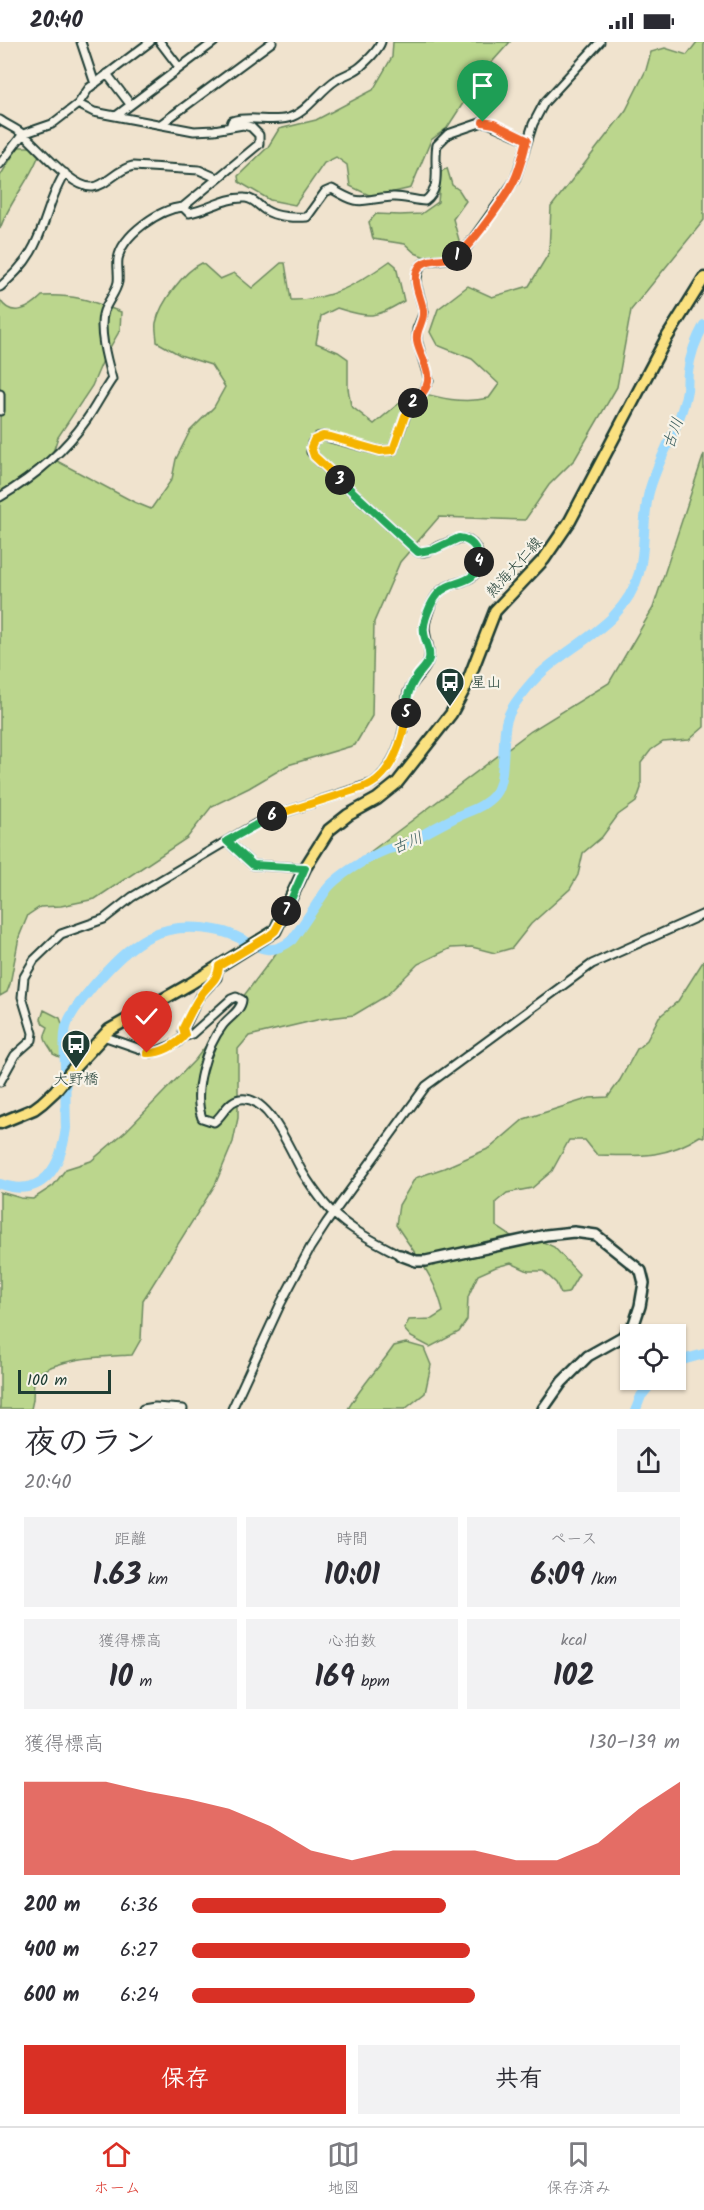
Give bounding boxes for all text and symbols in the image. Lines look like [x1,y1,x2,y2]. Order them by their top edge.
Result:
text: 20:40 [30,4,83,39]
pin [457,60,508,122]
icon: arrive [466,69,499,102]
pin: 1 [442,241,472,271]
text: 1 [455,243,459,268]
pin: 2 [398,388,428,418]
text: 2 [408,390,418,415]
water label: 古川 [656,414,691,453]
pin: 3 [325,465,355,495]
text: 3 [336,467,344,492]
street label: 熱海大仁線 [481,532,549,604]
pin: 4 [464,547,494,577]
text: 4 [475,549,483,574]
bus stop icon: 星山 [434,666,466,708]
place label: 星山 [471,671,501,695]
pin: 5 [391,698,421,728]
text: 5 [402,700,410,725]
pin: 6 [257,801,287,831]
text: 6 [268,803,276,828]
water label: 古川 [388,826,427,861]
pin: 7 [271,896,301,926]
text: 7 [282,898,290,923]
pin [121,991,172,1053]
icon: check [130,1000,163,1033]
bus stop icon: 大野橋 [60,1028,92,1070]
place label: 大野橋 [53,1068,99,1092]
map controls [620,1324,686,1390]
button: locate [620,1324,686,1390]
scale bar [18,1367,111,1394]
text: 100 m [27,1368,67,1393]
text: 夜のラン [24,1418,156,1471]
button: share [617,1429,680,1492]
text: 20:40 [24,1467,72,1499]
text: 距離 [114,1527,146,1552]
text: 時間 [336,1527,368,1552]
text: ペース [550,1527,597,1552]
text: 1.63 [93,1552,141,1600]
text: 10:01 [324,1552,380,1600]
text: 6:09 [530,1552,585,1600]
text: km [141,1567,168,1592]
text: /km [585,1567,617,1592]
text: kcal [561,1628,587,1653]
text: 獲得標高 [98,1629,162,1654]
text: 心拍数 [328,1629,376,1654]
text: 102 [553,1653,595,1701]
text: 10 [109,1654,133,1702]
text: 169 [314,1654,355,1702]
text: m [133,1669,152,1694]
text: bpm [355,1669,390,1694]
text: 130–139 m [589,1727,680,1759]
text: 獲得標高 [24,1729,104,1761]
text: 200 m [24,1890,80,1922]
text: 6:36 [120,1890,159,1922]
text: 400 m [24,1935,80,1967]
text: 6:27 [120,1935,157,1967]
text: 600 m [24,1980,79,2012]
text: 6:24 [120,1980,159,2012]
button: 保存 [24,2045,346,2114]
button: 共有 [358,2045,680,2114]
tab: ホーム [93,2138,141,2201]
tab: 地図 [327,2138,360,2201]
tab: 保存済み [547,2138,611,2201]

